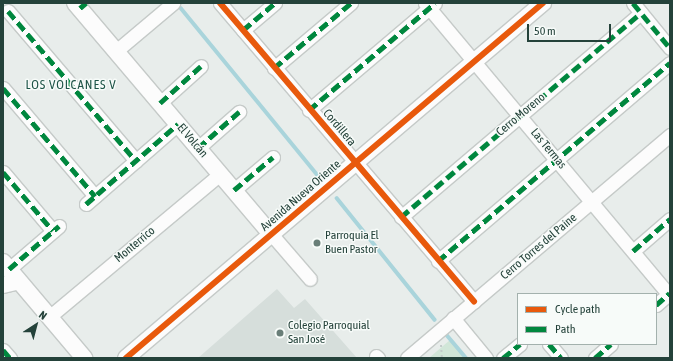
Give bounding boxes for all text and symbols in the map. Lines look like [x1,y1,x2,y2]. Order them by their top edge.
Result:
scale bar [529,16,613,42]
text: 50 m [534,24,556,38]
district label: LOS VOLCANES V [25,77,117,93]
street label: Cerro Moreno [494,90,548,140]
street label: Cordillera [319,107,359,149]
street label: El Volcán [174,121,210,161]
street label: Las Termas [527,126,569,172]
street label: Avenida Nueva Oriente [258,157,344,235]
street label: Cerro Torres del Paine [498,211,580,283]
street label: Monterrico [112,224,158,266]
place label: Parroquia El Buen Pastor [325,229,379,257]
marker: Parroquia El Buen Pastor [312,238,322,248]
legend [517,293,657,345]
text: Cycle path [555,302,600,316]
north arrow [16,305,56,345]
text: N [37,309,49,322]
place label: Colegio Parroquial San José [288,319,370,347]
text: Path [555,322,576,336]
marker: Colegio Parroquial San José [275,328,285,338]

